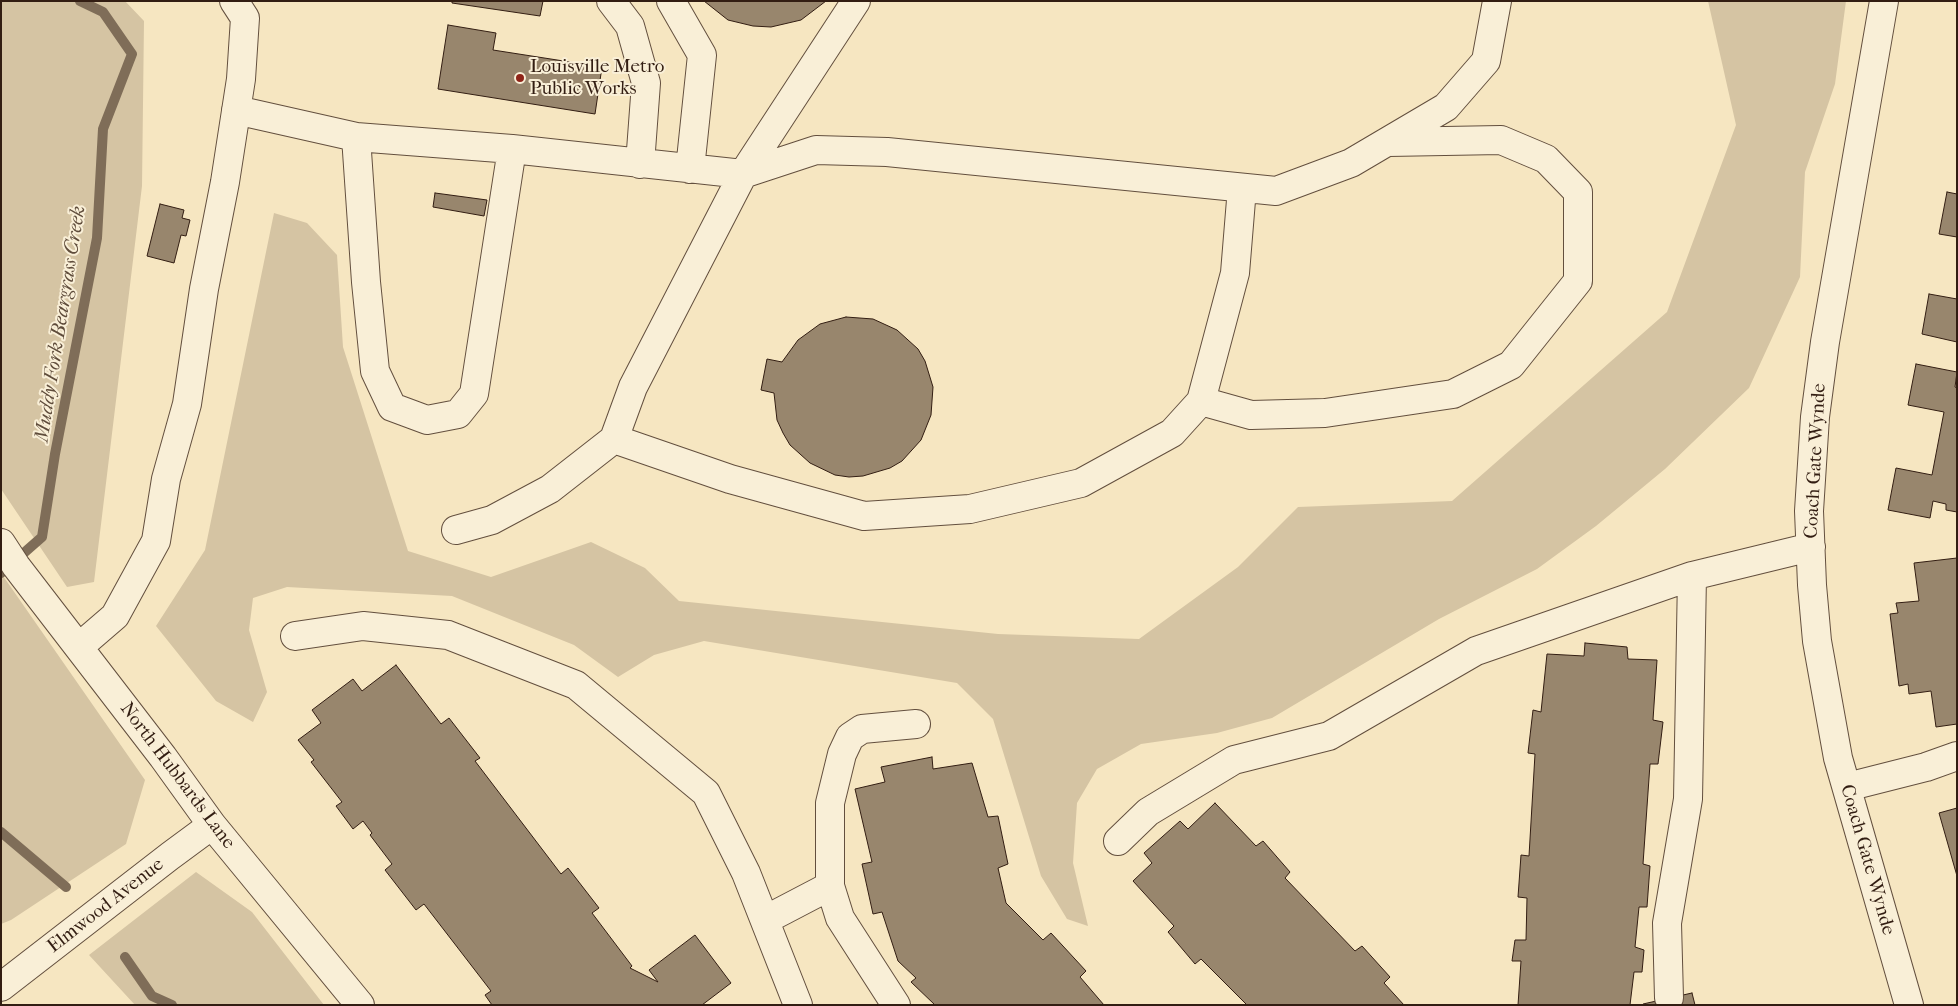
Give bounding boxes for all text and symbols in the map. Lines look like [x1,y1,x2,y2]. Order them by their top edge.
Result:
place label: Louisville Metro Public Works [530,56,664,100]
marker: Louisville Metro Public Works [514,72,526,84]
water label: Muddy Fork Beargrass Creek [30,204,92,444]
street label: Coach Gate Wynde [1801,383,1831,539]
street label: North Hubbards Lane [115,698,239,854]
street label: Coach Gate Wynde [1835,782,1899,938]
street label: Elmwood Avenue [43,854,169,958]

